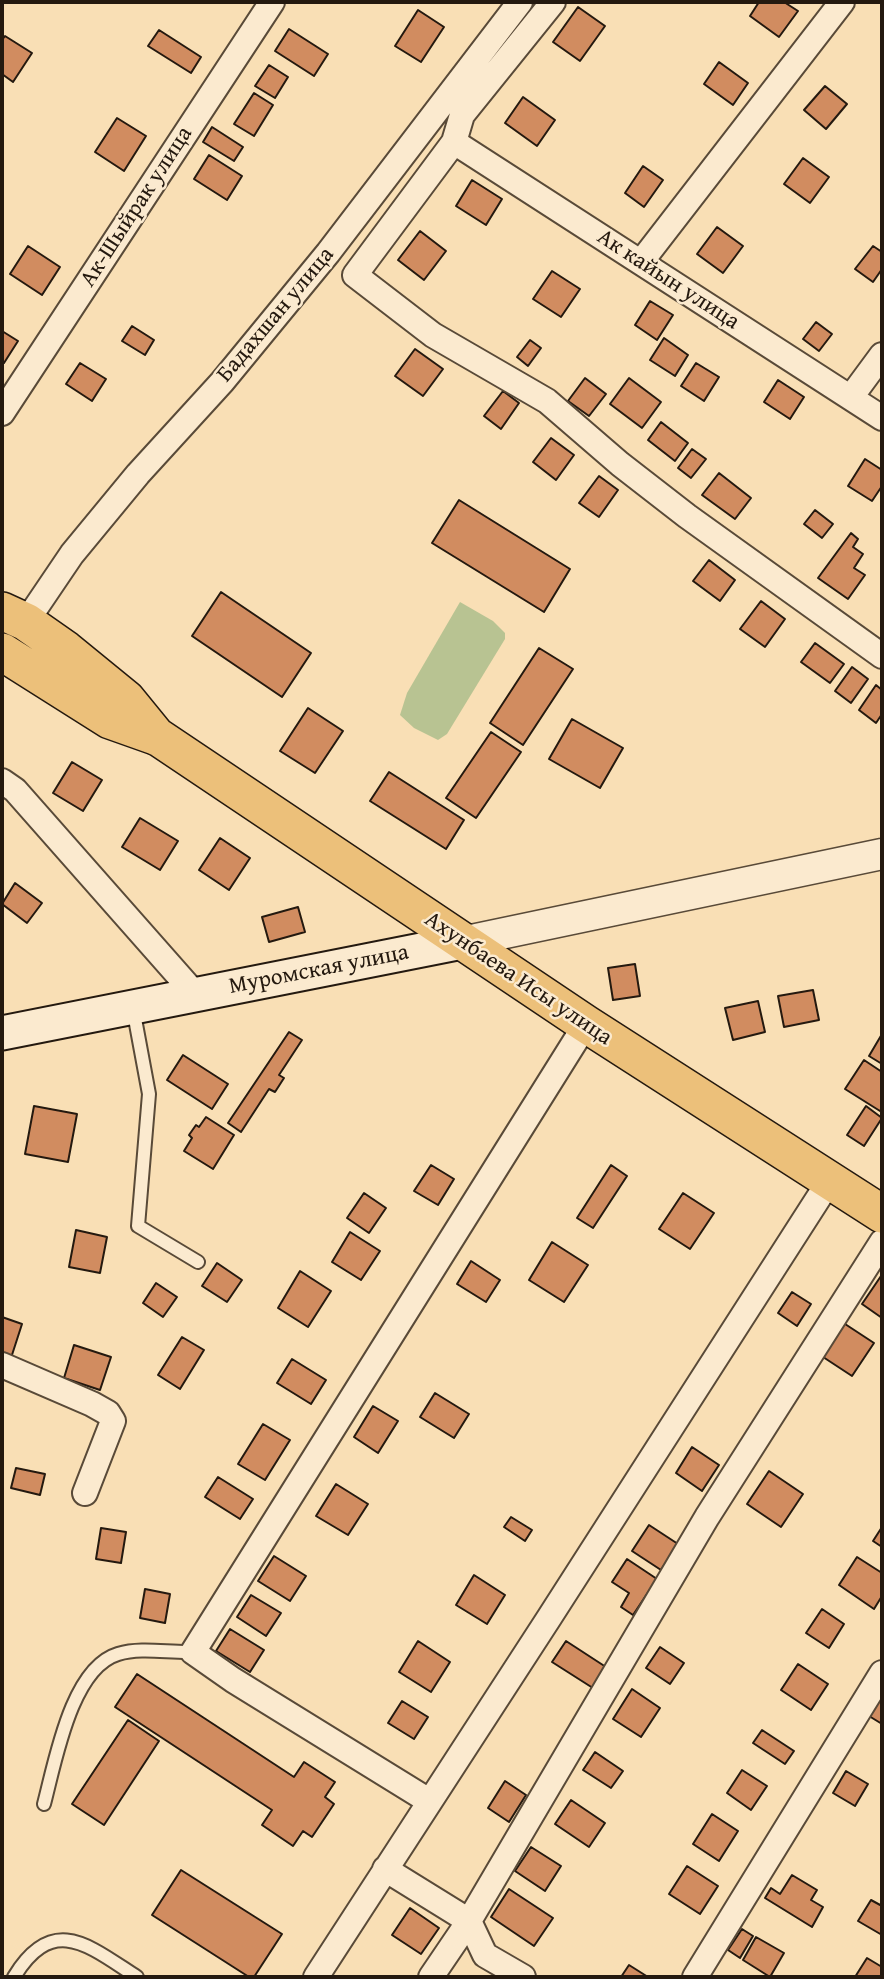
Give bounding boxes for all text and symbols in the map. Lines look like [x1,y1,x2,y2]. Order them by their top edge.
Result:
street label: Ак-Шыйрак улица [75,122,199,292]
street label: Ак кайын улица [592,224,744,336]
street label: Бадахшан улица [211,242,341,388]
street label: Ахунбаева Исы улица [419,906,617,1052]
street label: Муромская улица [227,939,411,1001]

